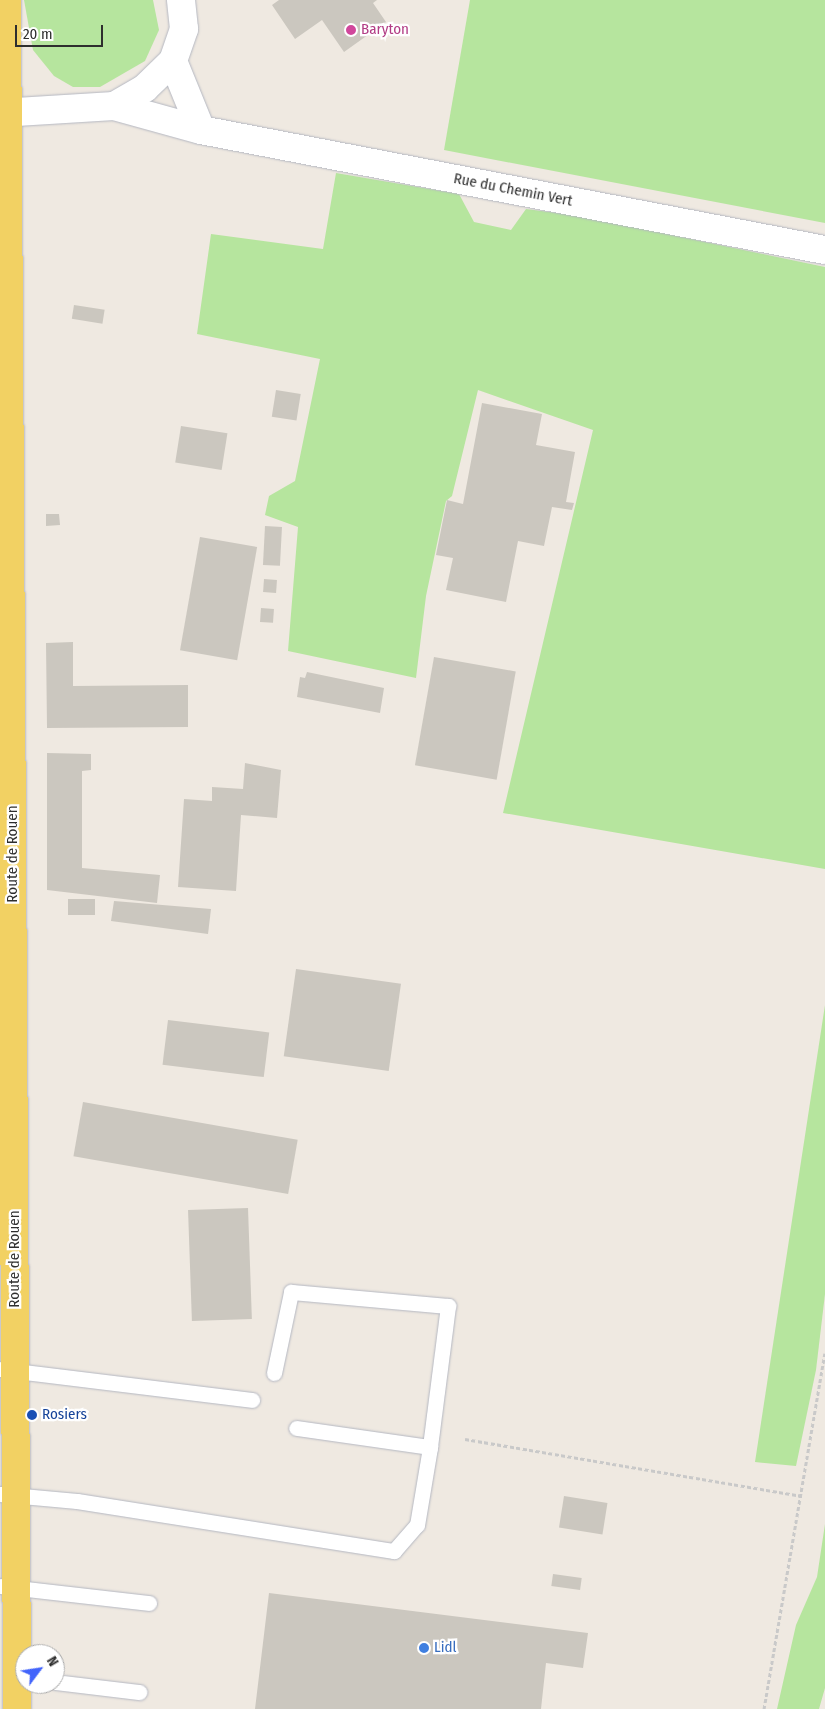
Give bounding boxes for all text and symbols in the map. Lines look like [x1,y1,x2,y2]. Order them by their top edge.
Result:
scale bar [18,15,105,47]
place label: Baryton [361,21,409,39]
marker: Baryton [345,24,357,36]
text: 20 m [23,25,53,43]
street label: Rue du Chemin Vert [452,170,574,210]
street label: Route de Rouen [4,805,22,903]
street label: Route de Rouen [6,1210,24,1308]
place label: Rosiers [42,1406,87,1424]
marker: Rosiers [26,1409,38,1421]
place label: Lidl [434,1639,456,1657]
marker: Lidl [418,1642,430,1654]
north arrow [15,1644,65,1694]
text: N [43,1654,62,1669]

